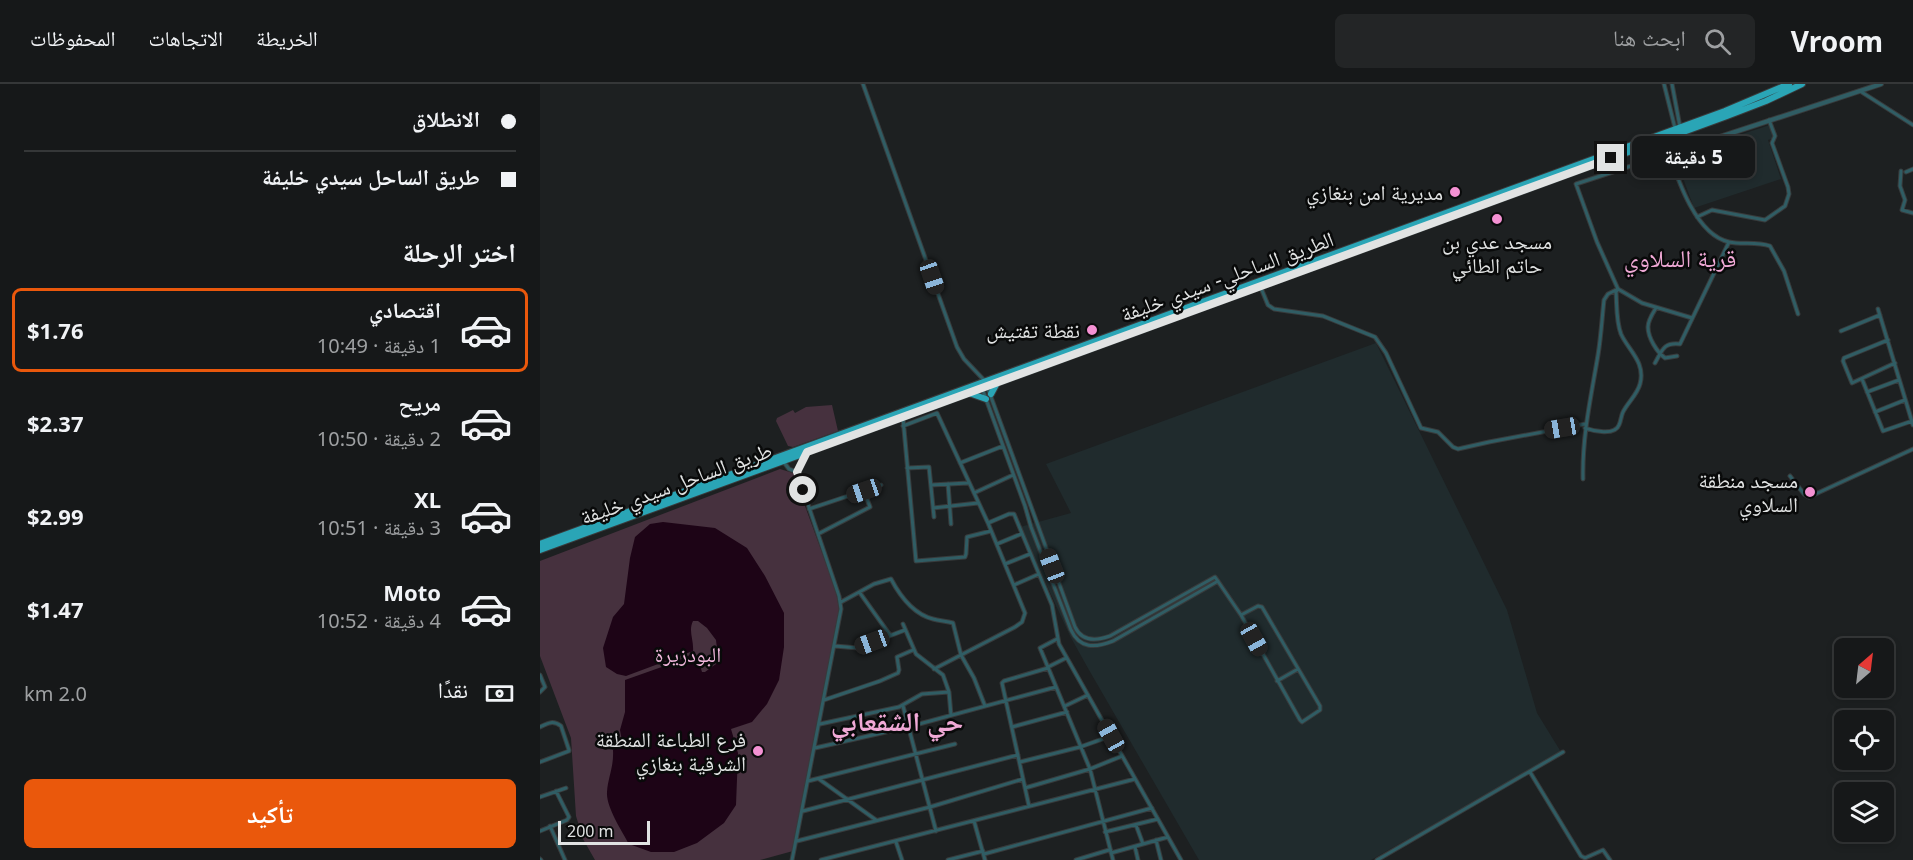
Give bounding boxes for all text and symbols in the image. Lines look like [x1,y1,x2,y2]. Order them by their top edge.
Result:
search box [1335,14,1755,68]
text: ابحث هنا [1613,22,1686,52]
text: Vroom [1791,22,1883,60]
text: المحفوظات [30,24,115,52]
text: الاتجاهات [148,24,223,52]
text: الخريطة [256,24,318,52]
icon: search [1701,25,1734,58]
text: الانطلاق [412,103,480,133]
callout: 5 دقيقة [1632,137,1755,179]
text: 5 دقيقة [1664,143,1723,170]
route end [1597,144,1624,171]
text: طريق الساحل سيدي خليفة [262,161,480,191]
place label: مديرية امن بنغازي [1306,178,1443,209]
marker: مديرية امن بنغازي [1448,185,1462,199]
marker: مسجد عدي بن حاتم الطائي [1490,212,1504,226]
street label: الطريق الساحلي- سيدي خليفة [1117,224,1338,331]
place label: مسجد عدي بن حاتم الطائي [1442,227,1552,282]
text: اختر الرحلة [402,233,516,270]
district label: قرية السلاوي [1624,241,1736,278]
car [918,257,946,297]
text: اقتصادي [369,294,441,324]
icon: car [459,303,513,357]
text: $1.76 [27,315,84,345]
place label: نقطة تفتيش [986,316,1080,344]
marker: نقطة تفتيش [1085,323,1099,337]
text: 1 دقيقة · 10:49 [317,332,441,359]
text: مريح [398,387,441,417]
icon: car [459,396,513,450]
text: $2.37 [27,408,84,438]
car [1543,416,1581,440]
text: 2 دقيقة · 10:50 [317,425,441,452]
street label: طريق الساحل سيدي خليفة [576,435,777,534]
place label: مسجد منطقة السلاوي [1699,466,1798,521]
route start [789,476,816,503]
car [844,477,884,505]
text: XL [414,484,441,514]
marker: مسجد منطقة السلاوي [1803,485,1817,499]
icon: car [459,489,513,543]
text: $2.99 [27,501,84,531]
text: 3 دقيقة · 10:51 [317,514,441,541]
car [1037,546,1067,586]
text: Moto [383,577,441,607]
icon: car [459,582,513,636]
text: $1.47 [27,594,84,624]
text: 4 دقيقة · 10:52 [317,607,441,634]
car [1237,619,1271,659]
car [852,627,892,657]
north arrow [1834,638,1894,698]
map controls [1834,638,1894,842]
park label: البودزيرة [655,640,721,668]
text: نقدًا [438,674,468,704]
icon: cash [483,677,516,710]
text: 2.0 km [24,680,87,707]
district label: حي الشقعابي [831,702,963,742]
button: locate [1834,710,1894,770]
car [1094,716,1128,756]
place label: فرع الطباعة المنطقة الشرقية بنغازي [596,725,746,780]
marker: فرع الطباعة المنطقة الشرقية بنغازي [751,744,765,758]
button: تأكيد [24,779,516,848]
button: layers [1834,782,1894,842]
scale bar [558,818,650,846]
text: 200 m [567,820,614,842]

